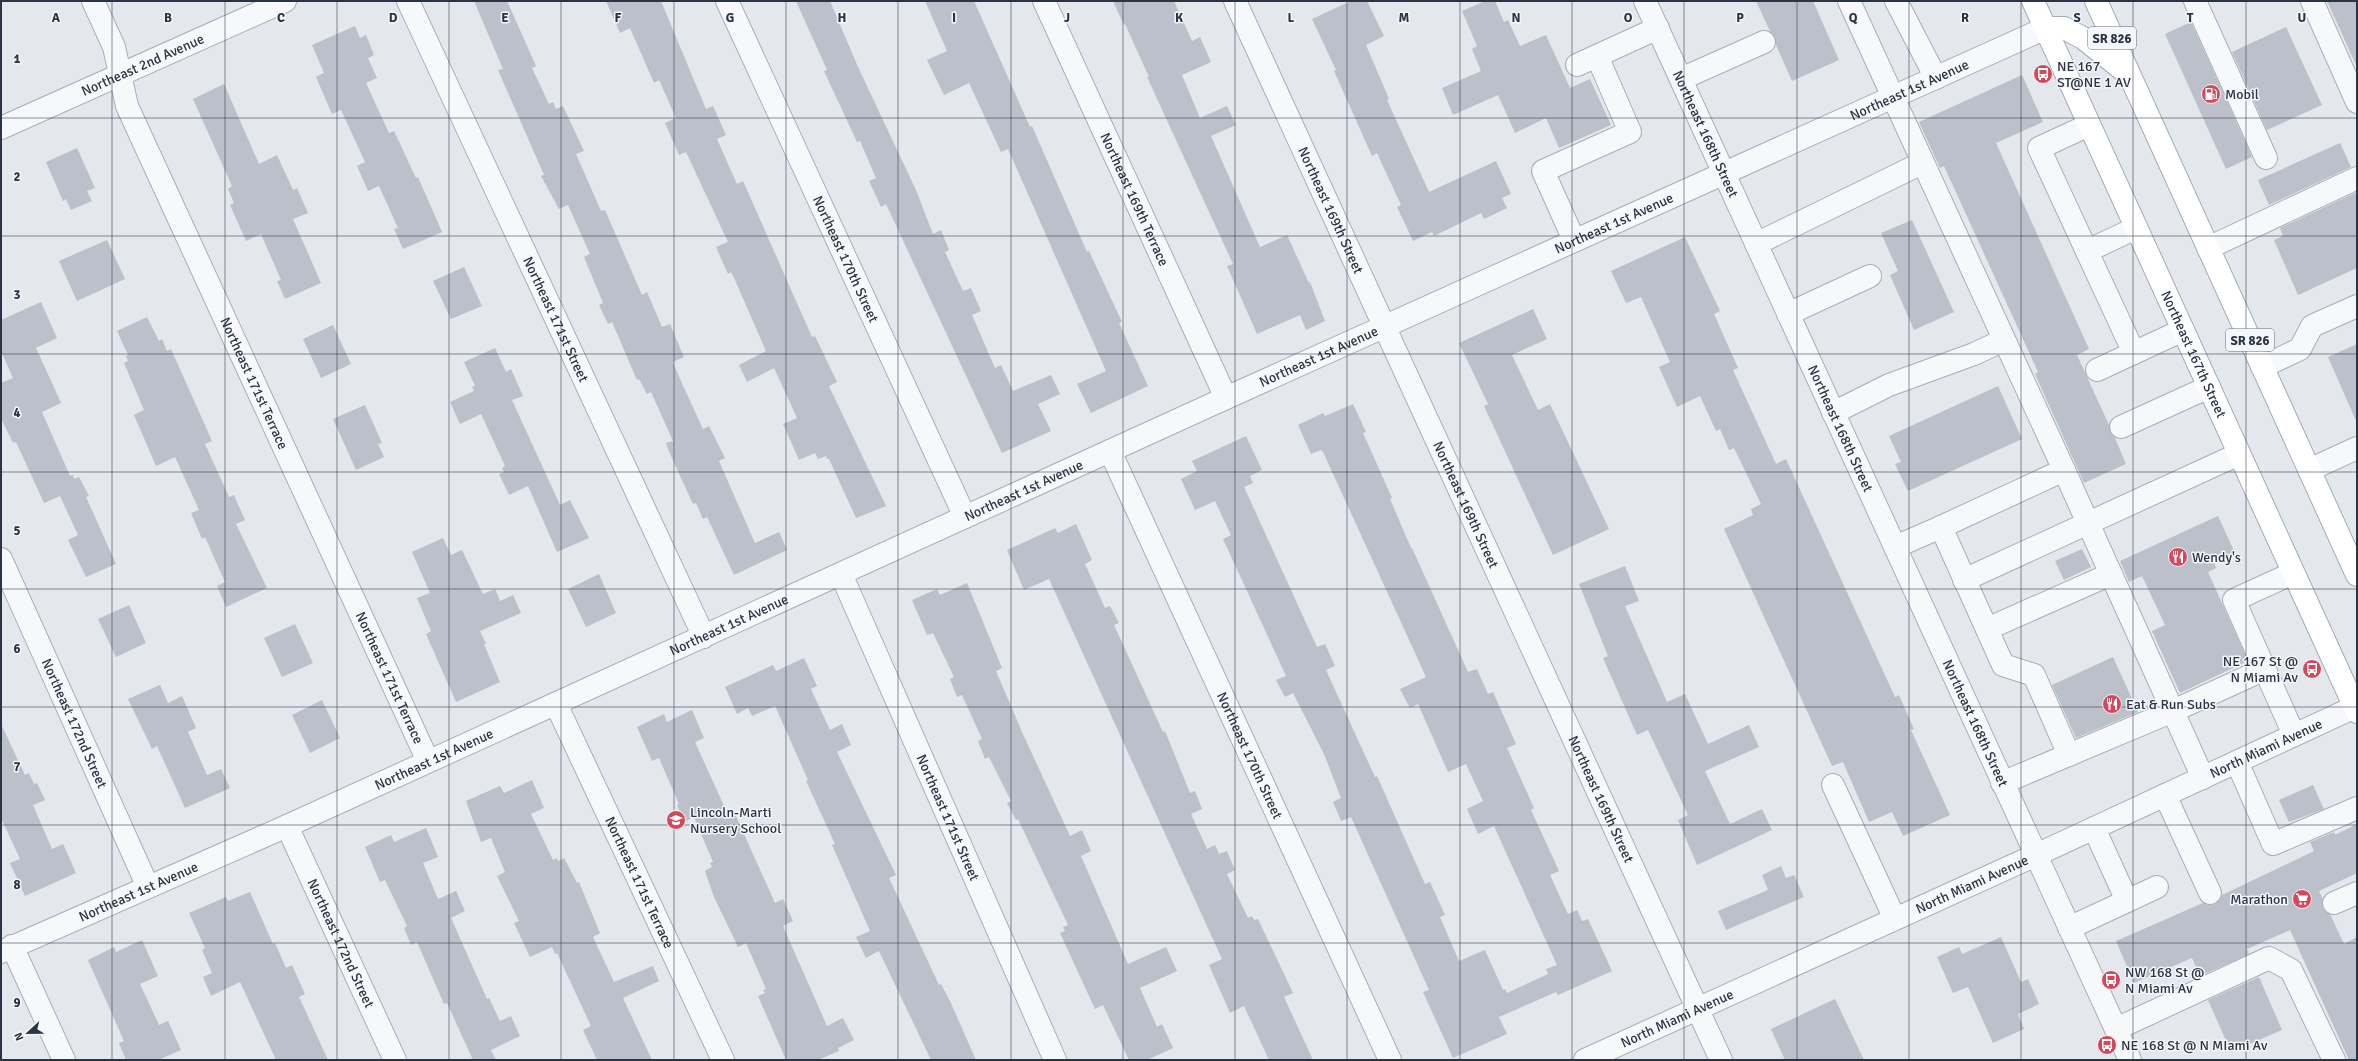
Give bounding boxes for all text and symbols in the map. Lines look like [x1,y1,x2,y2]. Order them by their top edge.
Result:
text: A [52,10,61,26]
text: B [164,10,172,26]
text: C [277,10,285,26]
text: D [389,10,398,26]
text: E [501,10,509,26]
text: F [615,10,622,26]
text: G [726,10,734,26]
text: H [838,10,846,26]
text: I [952,10,956,26]
text: J [1064,10,1070,26]
text: K [1175,10,1183,26]
text: L [1288,10,1295,26]
text: M [1399,10,1410,26]
text: N [1511,10,1521,26]
text: O [1624,10,1633,26]
text: P [1736,10,1744,26]
text: Q [1849,10,1858,26]
text: R [1961,10,1969,26]
text: S [2073,10,2081,26]
text: T [2187,10,2194,26]
text: U [2298,10,2306,26]
road number: SR 826 [2088,27,2136,49]
street label: Northeast 2nd Avenue [79,30,207,100]
text: 1 [13,51,21,67]
street label: Northeast 1st Avenue [1847,56,1971,124]
place label: NE 167 ST@NE 1 AV [2057,58,2131,91]
bus stop icon: NE 167 ST@NE 1 AV [2032,63,2054,85]
street label: Northeast 168th Street [1669,68,1742,200]
fuel station icon: Mobil [2200,83,2222,105]
place label: Mobil [2225,86,2259,103]
street label: Northeast 169th Terrace [1096,130,1172,269]
street label: Northeast 169th Street [1294,144,1367,277]
text: 2 [13,169,21,185]
street label: Northeast 1st Avenue [1552,189,1676,258]
street label: Northeast 170th Street [809,193,882,325]
street label: Northeast 171st Street [519,254,592,385]
text: 3 [13,287,21,303]
street label: Northeast 167th Street [2157,288,2230,421]
street label: Northeast 171st Terrace [216,315,292,452]
street label: Northeast 1st Avenue [1257,323,1381,391]
road number: SR 826 [2226,329,2274,351]
street label: Northeast 168th Street [1804,362,1877,495]
text: 4 [13,405,21,421]
street label: Northeast 169th Street [1429,439,1502,571]
street label: Northeast 1st Avenue [962,456,1086,525]
text: 5 [13,523,21,539]
restaurant icon: Wendy's [2167,546,2189,568]
place label: Wendy's [2192,549,2241,566]
street label: Northeast 1st Avenue [667,591,791,659]
street label: Northeast 171st Terrace [352,609,427,746]
text: 6 [13,641,21,657]
place label: NE 167 St @ N Miami Av [2223,653,2299,686]
street label: Northeast 172nd Street [38,656,111,791]
street label: Northeast 168th Street [1939,657,2012,789]
bus stop icon: NE 167 St @ N Miami Av [2301,658,2323,680]
street label: Northeast 170th Street [1213,689,1286,822]
restaurant icon: Eat & Run Subs [2101,693,2123,715]
place label: Eat & Run Subs [2126,696,2216,713]
street label: North Miami Avenue [2207,715,2325,782]
street label: Northeast 1st Avenue [372,725,496,794]
street label: Northeast 169th Street [1564,733,1637,865]
street label: Northeast 171st Street [912,752,983,884]
text: 7 [13,759,21,775]
place label: Lincoln-Marti Nursery School [690,804,781,837]
school or university icon: Lincoln-Marti Nursery School [665,809,687,831]
street label: Northeast 171st Terrace [601,814,677,951]
street label: North Miami Avenue [1913,852,2031,918]
street label: Northeast 1st Avenue [76,858,201,926]
street label: Northeast 172nd Street [303,876,378,1011]
text: 8 [13,877,21,893]
supermarket icon: Marathon [2291,888,2313,910]
place label: Marathon [2230,891,2288,908]
place label: NW 168 St @ N Miami Av [2125,964,2204,997]
bus stop icon: NW 168 St @ N Miami Av [2100,969,2122,991]
street label: North Miami Avenue [1618,986,1736,1052]
text: 9 [13,995,21,1011]
north arrow [8,1013,48,1053]
text: N [12,1031,27,1043]
bus stop icon: NE 168 St @ N MIami Av [2096,1034,2118,1056]
place label: NE 168 St @ N MIami Av [2121,1037,2268,1054]

